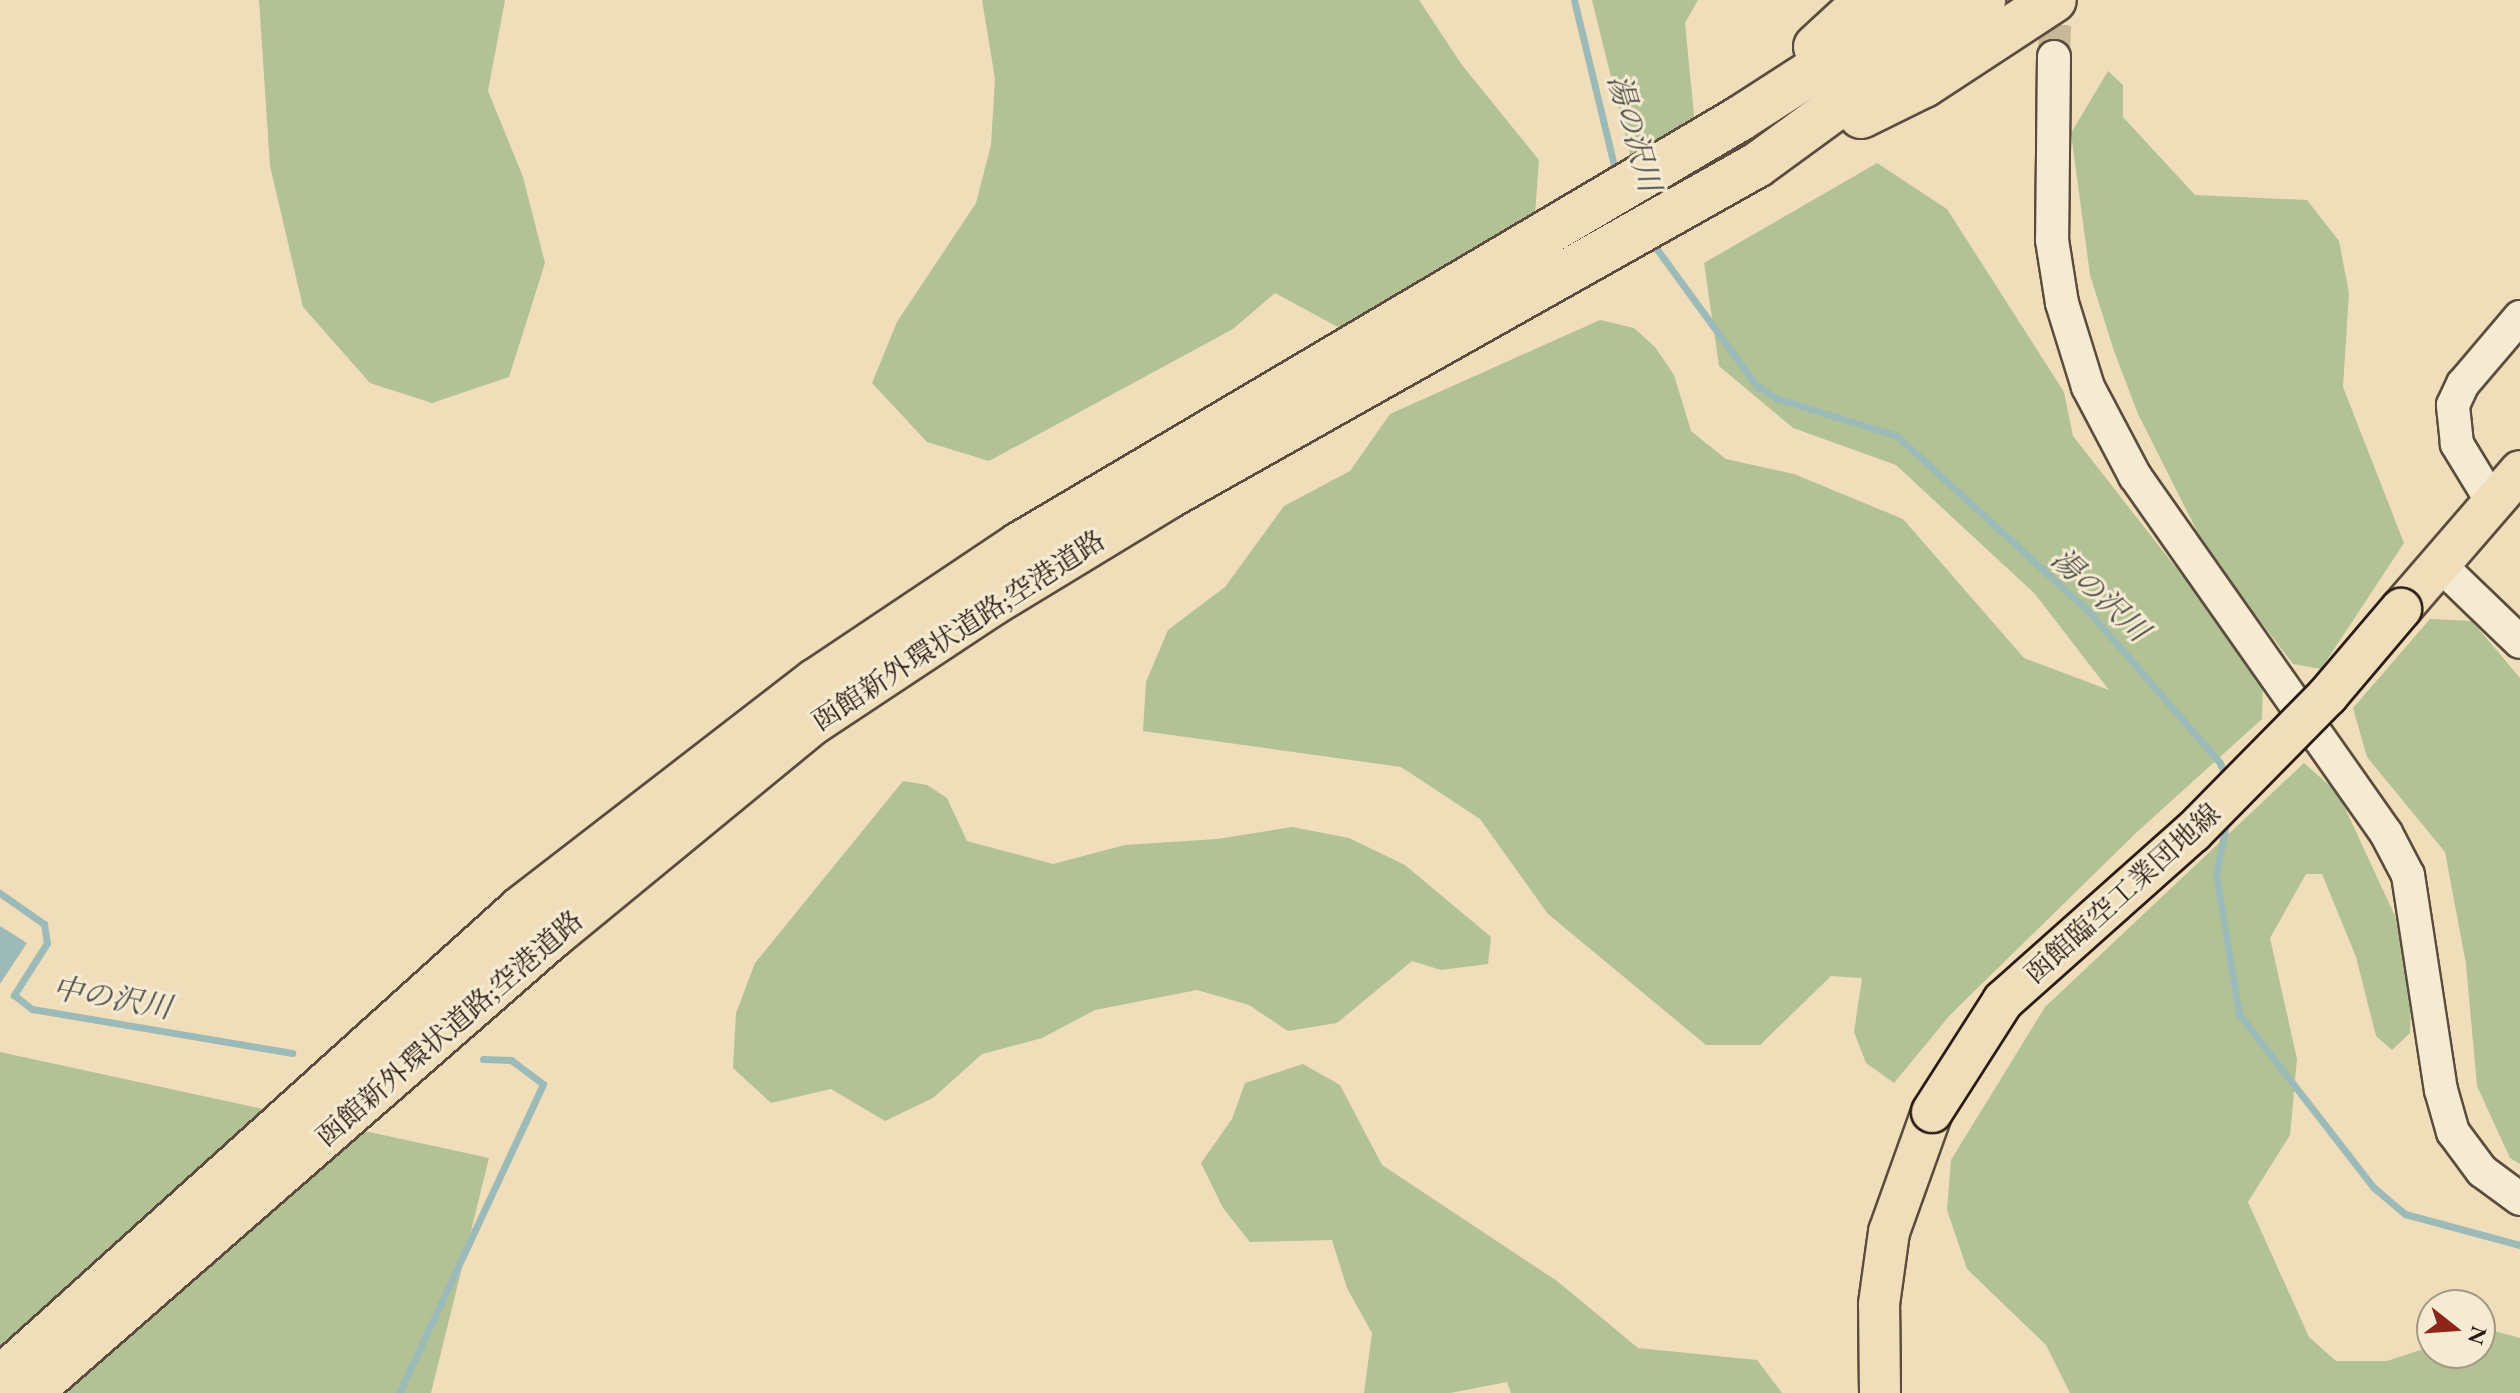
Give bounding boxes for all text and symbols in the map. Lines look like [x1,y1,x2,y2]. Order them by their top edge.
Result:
water label: 湯の沢川 [1600,70,1668,196]
street label: 函館新外環状道路;空港道路 [805,523,1111,737]
water label: 湯の沢川 [2044,541,2156,649]
street label: 函館臨空工業団地線 [2017,796,2227,990]
street label: 函館新外環状道路;空港道路 [309,903,589,1153]
water label: 中の沢川 [50,970,174,1026]
north arrow [2416,1289,2496,1369]
text: N [2461,1323,2494,1348]

